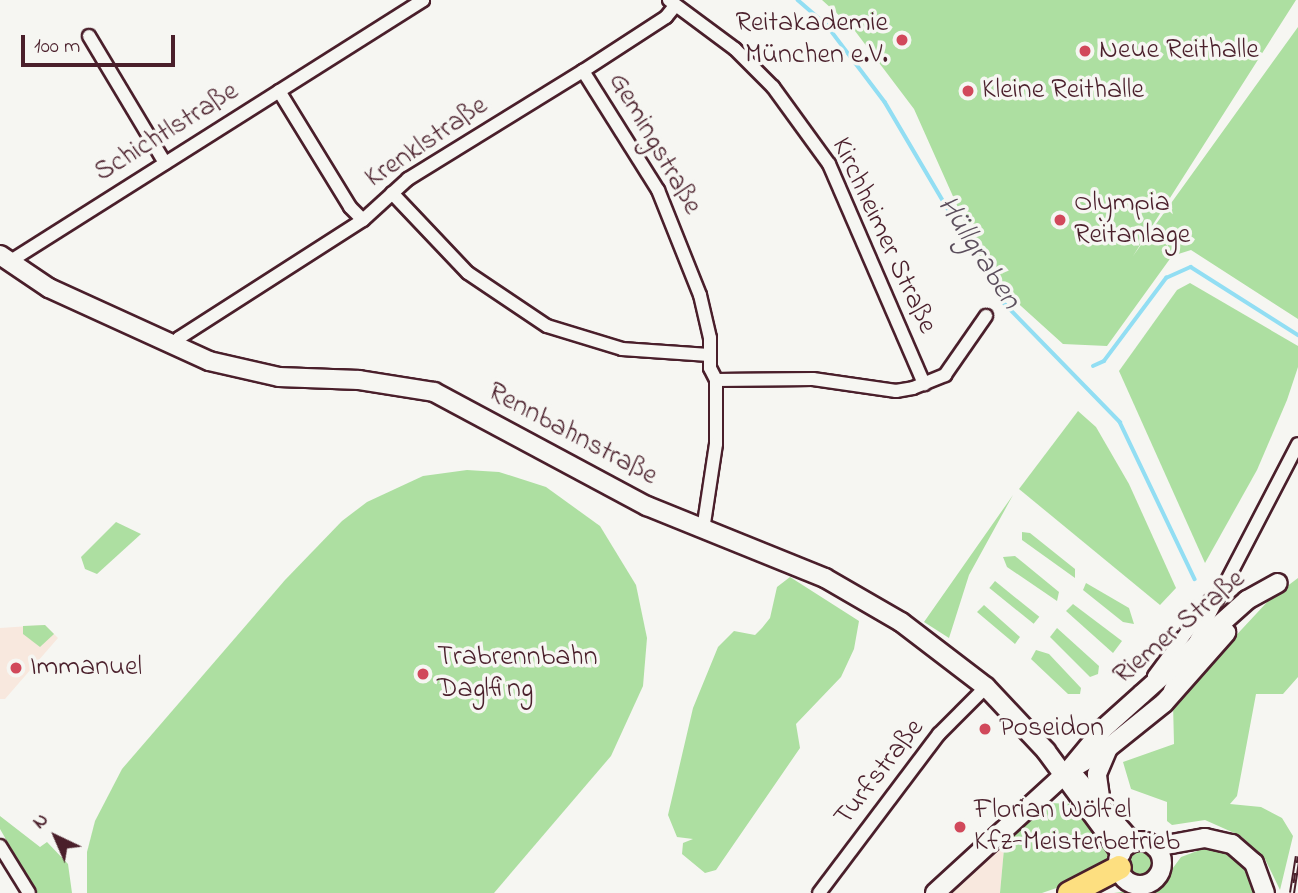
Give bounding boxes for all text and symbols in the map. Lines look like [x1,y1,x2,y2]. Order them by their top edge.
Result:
place label: Reitakademie München e.V. [735,7,888,73]
scale bar [24,21,178,65]
text: 100 m [34,32,80,62]
marker: Reitakademie München e.V. [894,32,910,48]
place label: Neue Reithalle [1099,34,1259,68]
marker: Neue Reithalle [1077,43,1093,59]
street label: Gemingstraße [600,67,708,221]
place label: Kleine Reithalle [982,74,1144,108]
street label: Schichtlstraße [89,76,245,190]
marker: Kleine Reithalle [960,83,976,99]
street label: Krenklstraße [359,90,495,196]
street label: Kirchheimer Straße [823,133,943,339]
place label: Olympia Reitanlage [1074,187,1190,253]
water label: Hüllgraben [928,190,1028,316]
marker: Olympia Reitanlage [1052,212,1068,228]
street label: Rennbahnstraße [481,376,663,494]
street label: Riemer Straße [1107,563,1253,693]
place label: Trabrennbahn Daglfing [437,641,597,707]
place label: Immanuel [30,651,142,685]
marker: Immanuel [8,660,24,676]
marker: Trabrennbahn Daglfing [415,666,431,682]
place label: Poseidon [999,712,1104,746]
street label: Turfstraße [828,713,932,833]
marker: Poseidon [977,721,993,737]
place label: Florian Wölfel Kfz-Meisterbetrieb [974,794,1180,860]
north arrow [21,802,91,872]
text: N [27,807,55,836]
marker: Florian Wölfel Kfz-Meisterbetrieb [952,819,968,835]

